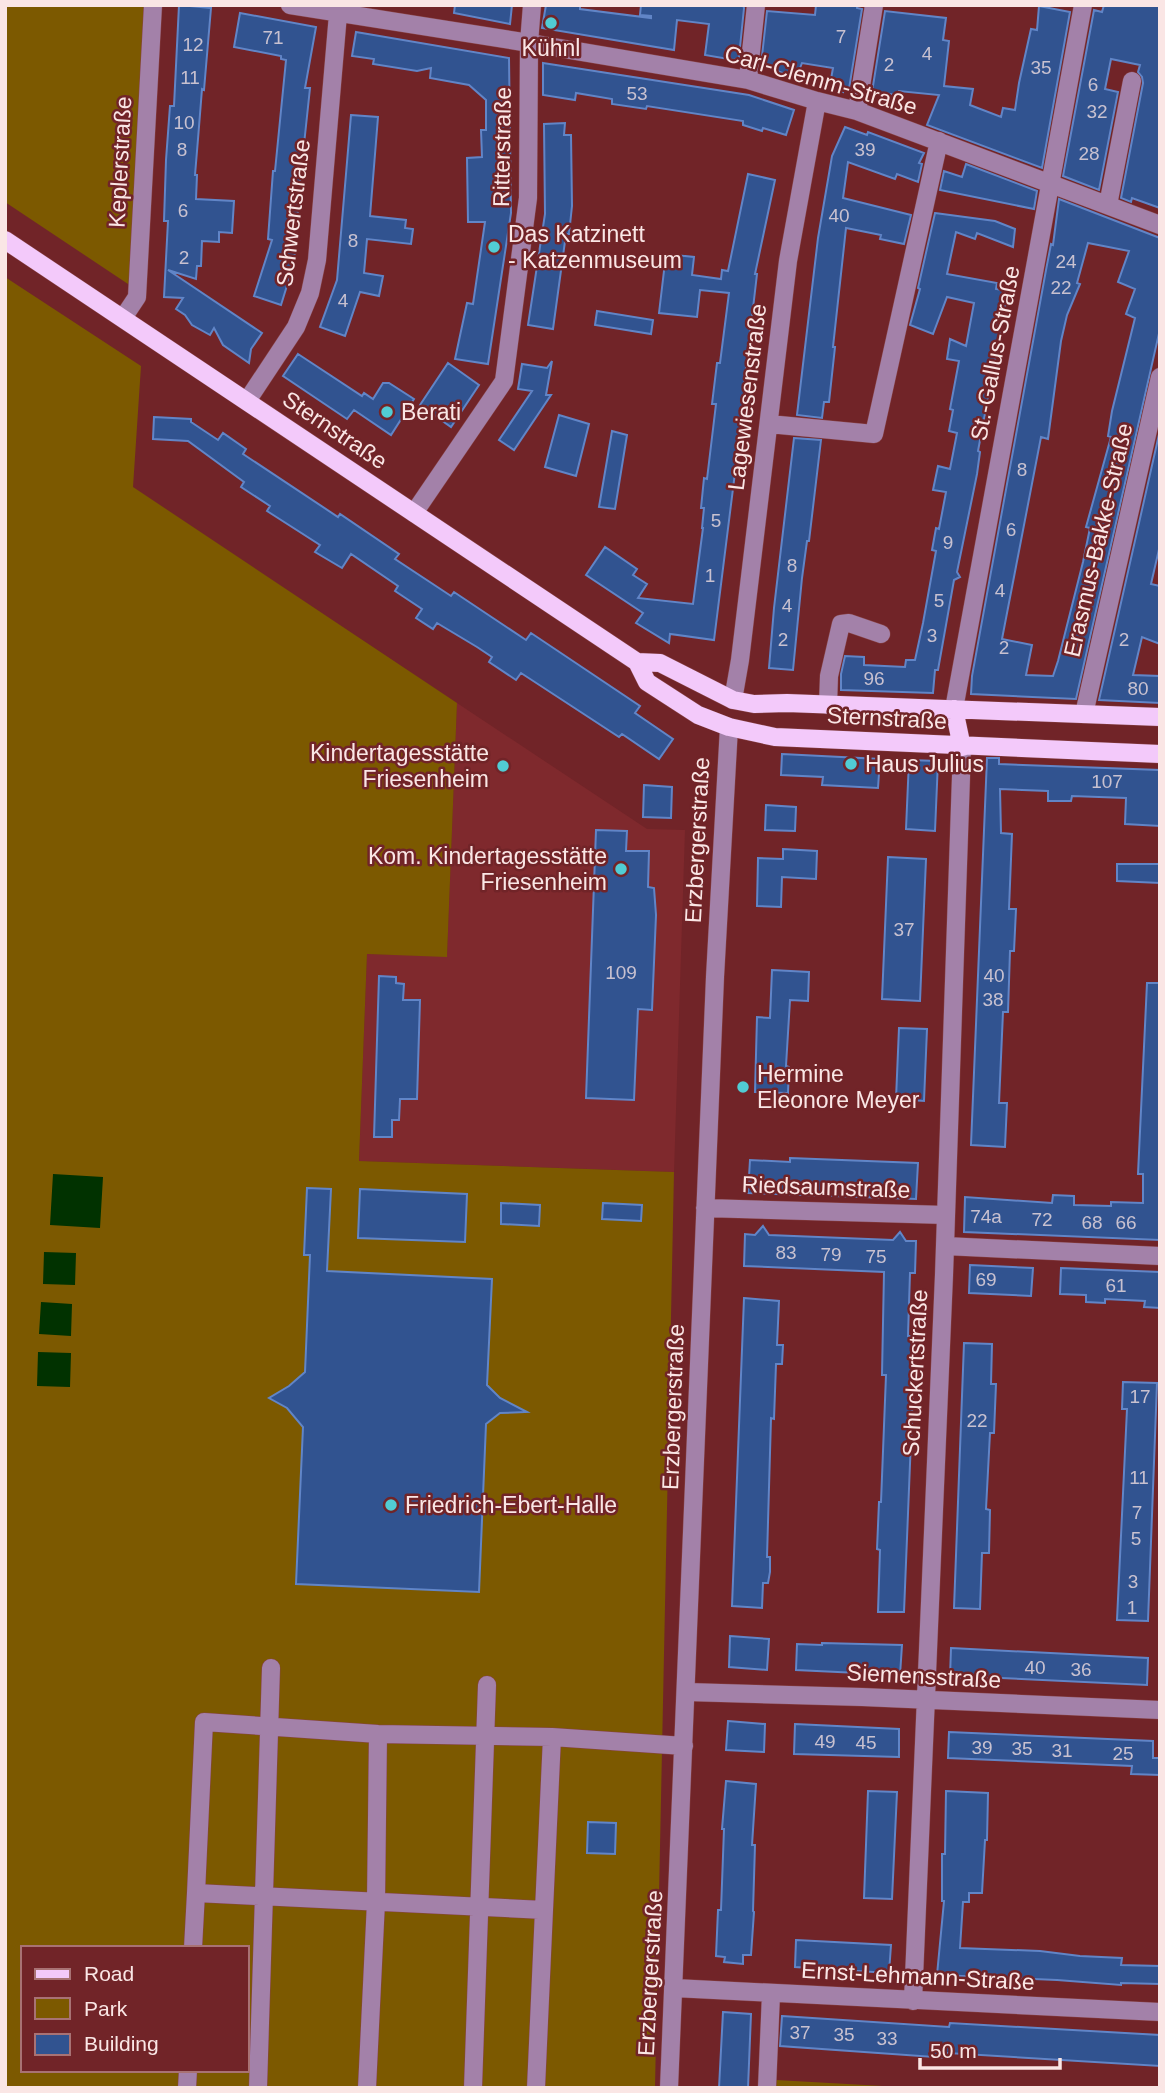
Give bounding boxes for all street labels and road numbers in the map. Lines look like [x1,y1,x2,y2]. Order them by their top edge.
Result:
street label: Carl-Clemm-Straße [722,40,920,120]
street label: Ritterstraße [488,87,516,207]
street label: Keplerstraße [104,96,136,228]
street label: Schwertstraße [271,138,315,288]
street label: St.-Gallus-Straße [965,263,1025,443]
street label: Lagewiesenstraße [723,302,771,492]
street label: Sternstraße [278,386,392,474]
street label: Erasmus-Bakke-Straße [1058,421,1138,659]
street label: Sternstraße [826,702,948,734]
street label: Erzbergerstraße [680,756,714,924]
street label: Riedsaumstraße [741,1171,911,1203]
street label: Schuckertstraße [898,1289,932,1457]
street label: Erzbergerstraße [657,1324,689,1490]
street label: Siemensstraße [846,1659,1002,1693]
street label: Erzbergerstraße [633,1889,667,2057]
street label: Ernst-Lehmann-Straße [801,1957,1035,1995]

